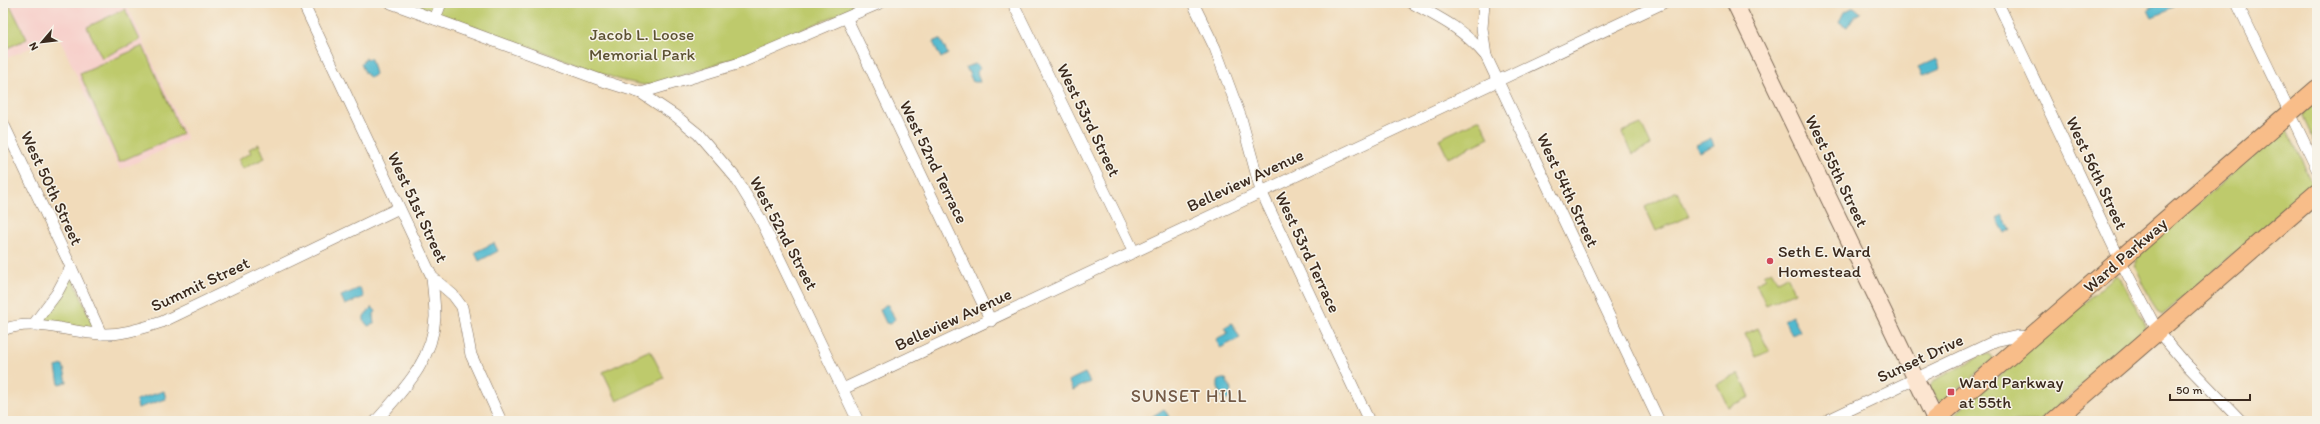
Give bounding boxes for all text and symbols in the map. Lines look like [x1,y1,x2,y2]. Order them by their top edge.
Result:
north arrow [22,22,62,62]
park label: Jacob L. Loose Memorial Park [589,24,695,64]
text: N [26,40,41,53]
street label: West 53rd Street [1053,60,1125,180]
street label: West 52nd Terrace [896,97,972,227]
street label: West 55th Street [1801,112,1873,230]
street label: West 56th Street [2062,113,2132,233]
street label: West 50th Street [17,128,87,248]
street label: West 54th Street [1533,130,1603,250]
street label: Belleview Avenue [1183,144,1307,216]
street label: West 51st Street [384,149,452,265]
street label: West 52nd Street [746,173,822,293]
street label: West 53rd Terrace [1271,188,1345,316]
street label: Ward Parkway [2079,213,2171,297]
place label: Seth E. Ward Homestead [1778,241,1871,281]
street label: Summit Street [147,252,253,316]
marker: Seth E. Ward Homestead [1765,256,1775,266]
street label: Belleview Avenue [891,283,1015,355]
street label: Sunset Drive [1874,329,1966,387]
place label: Ward Parkway at 55th [1959,372,2064,412]
scale bar [2170,376,2250,402]
text: 50 m [2176,383,2202,397]
district label: SUNSET HILL [1131,385,1247,407]
marker: Ward Parkway at 55th [1946,387,1956,397]

